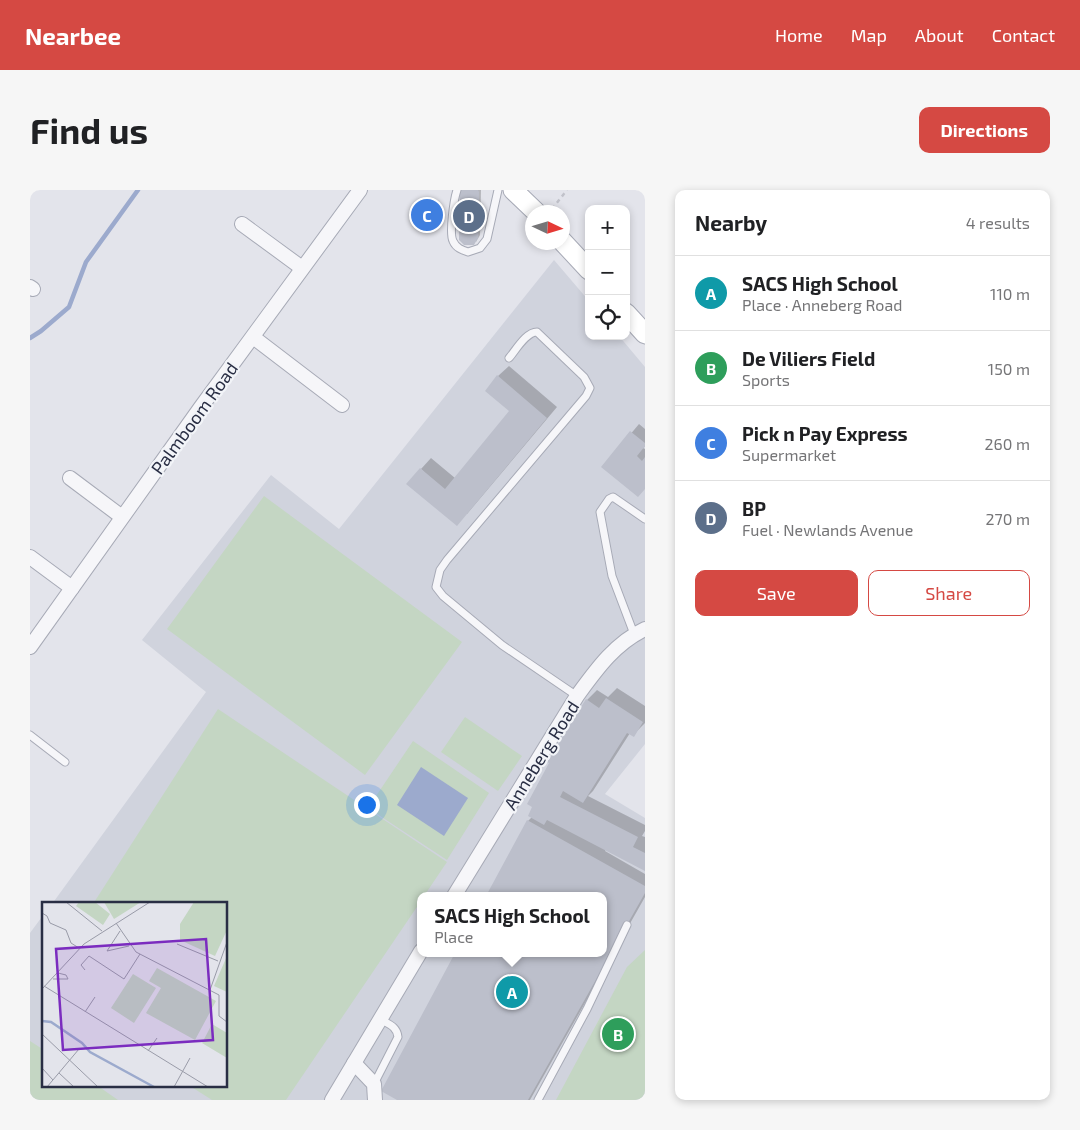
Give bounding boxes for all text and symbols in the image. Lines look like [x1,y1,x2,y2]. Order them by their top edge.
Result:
text: Nearbee [25,21,121,50]
text: Home [775,24,823,46]
text: Map [851,24,887,46]
text: About [915,24,964,46]
text: Contact [992,24,1055,46]
button: Directions [919,107,1050,153]
text: Find us [30,109,148,151]
pin: C [411,196,443,234]
pin: D [453,197,485,235]
north arrow [525,205,570,250]
map controls [585,205,630,340]
button: + [585,205,630,250]
text: Nearby [695,210,767,235]
text: 4 results [966,213,1030,232]
button: − [585,250,630,295]
text: SACS High School [742,272,898,295]
text: A [706,284,716,303]
text: 110 m [990,284,1030,303]
button: locate [585,295,630,340]
text: Place · Anneberg Road [742,295,902,314]
text: De Viliers Field [742,347,875,370]
street label: Palmboom Road [146,358,242,478]
text: B [706,359,716,378]
text: 150 m [988,359,1030,378]
text: Sports [742,370,790,389]
text: Pick n Pay Express [742,422,908,445]
text: C [706,434,716,453]
text: 260 m [985,434,1030,453]
text: Supermarket [742,445,836,464]
text: BP [742,497,766,520]
text: D [706,509,716,528]
text: 270 m [986,509,1030,528]
text: Fuel · Newlands Avenue [742,520,913,539]
button: Save [695,570,858,616]
button: Share [868,570,1030,616]
street label: Anneberg Road [499,696,583,814]
your location [354,792,380,818]
popup [417,892,607,957]
inset map [42,902,228,1088]
text: SACS High School [434,904,590,927]
text: Place [434,927,473,946]
pin: A [496,973,528,1011]
pin: B [602,1015,634,1053]

